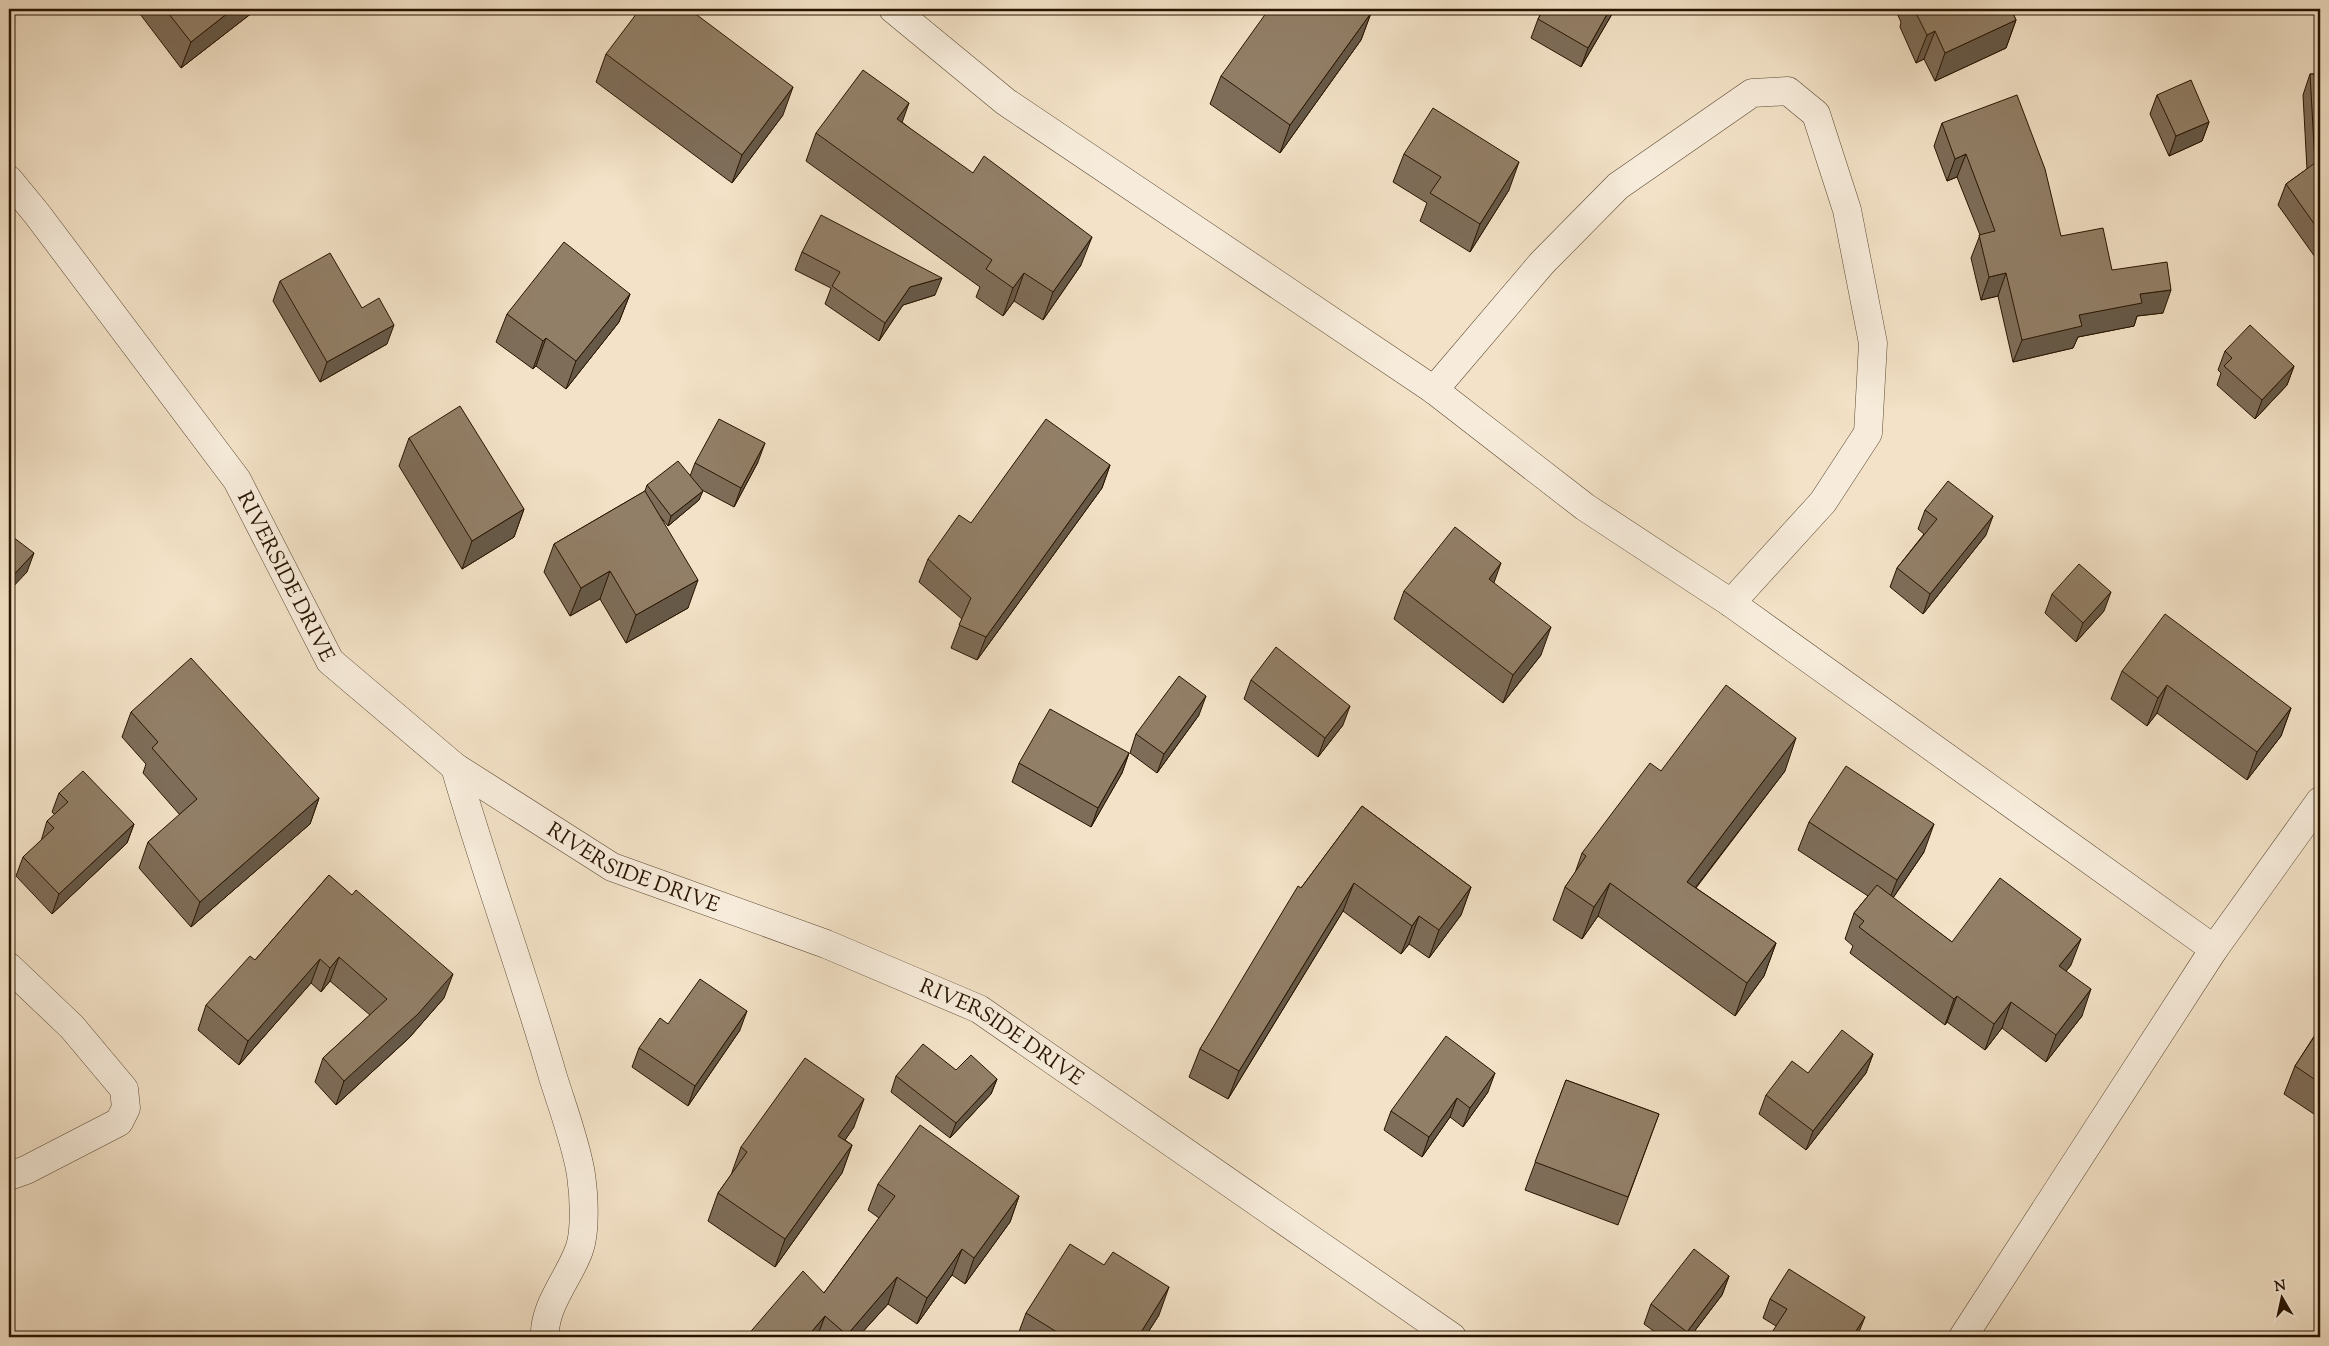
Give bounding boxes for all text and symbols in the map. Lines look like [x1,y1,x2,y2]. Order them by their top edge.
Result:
street label: RIVERSIDE DRIVE [228,487,341,668]
street label: RIVERSIDE DRIVE [540,816,724,922]
street label: RIVERSIDE DRIVE [914,972,1089,1094]
north arrow [2256,1274,2306,1324]
text: N [2273,1276,2287,1298]

